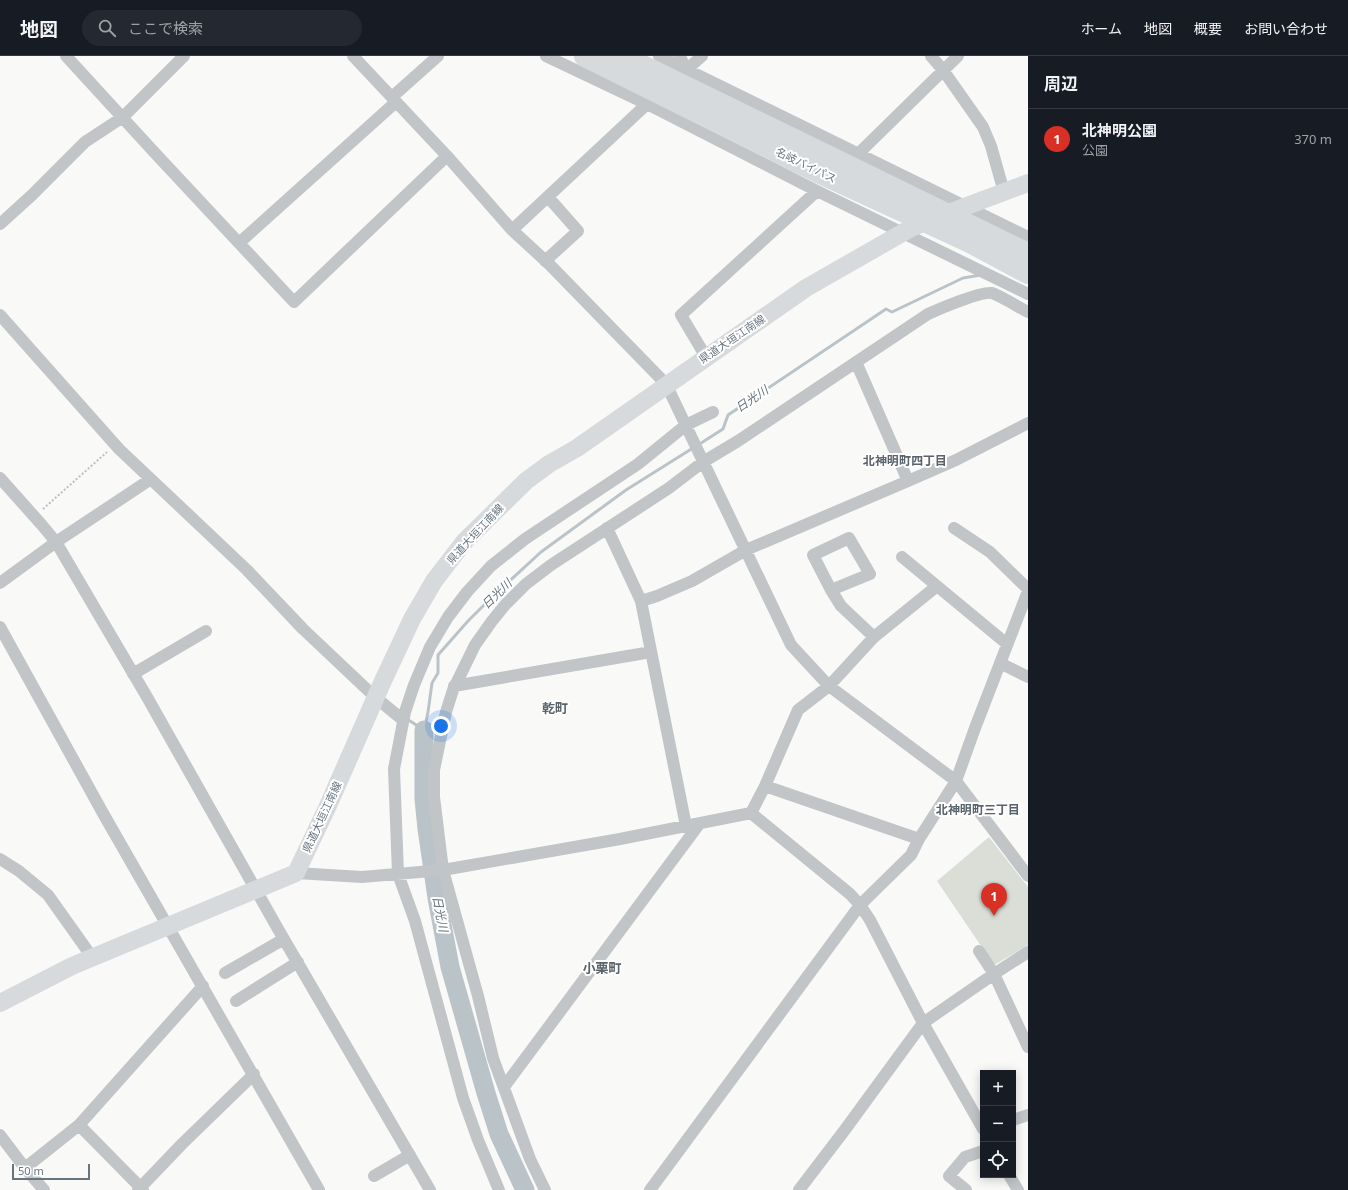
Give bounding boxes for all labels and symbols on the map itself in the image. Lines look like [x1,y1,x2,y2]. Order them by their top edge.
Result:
street label: 名岐バイパス [773,143,839,186]
street label: 県道大垣江南線 [696,311,768,366]
water label: 日光川 [732,380,773,416]
district label: 北神明町四丁目 [863,452,947,469]
street label: 県道大垣江南線 [443,500,506,567]
water label: 日光川 [478,574,517,612]
district label: 乾町 [542,699,568,717]
your location [431,716,451,736]
street label: 県道大垣江南線 [298,779,345,855]
district label: 北神明町三丁目 [936,801,1020,818]
pin: 1 [981,883,1007,916]
water label: 日光川 [429,895,453,935]
district label: 小栗町 [582,959,622,977]
scale bar [12,1162,90,1181]

